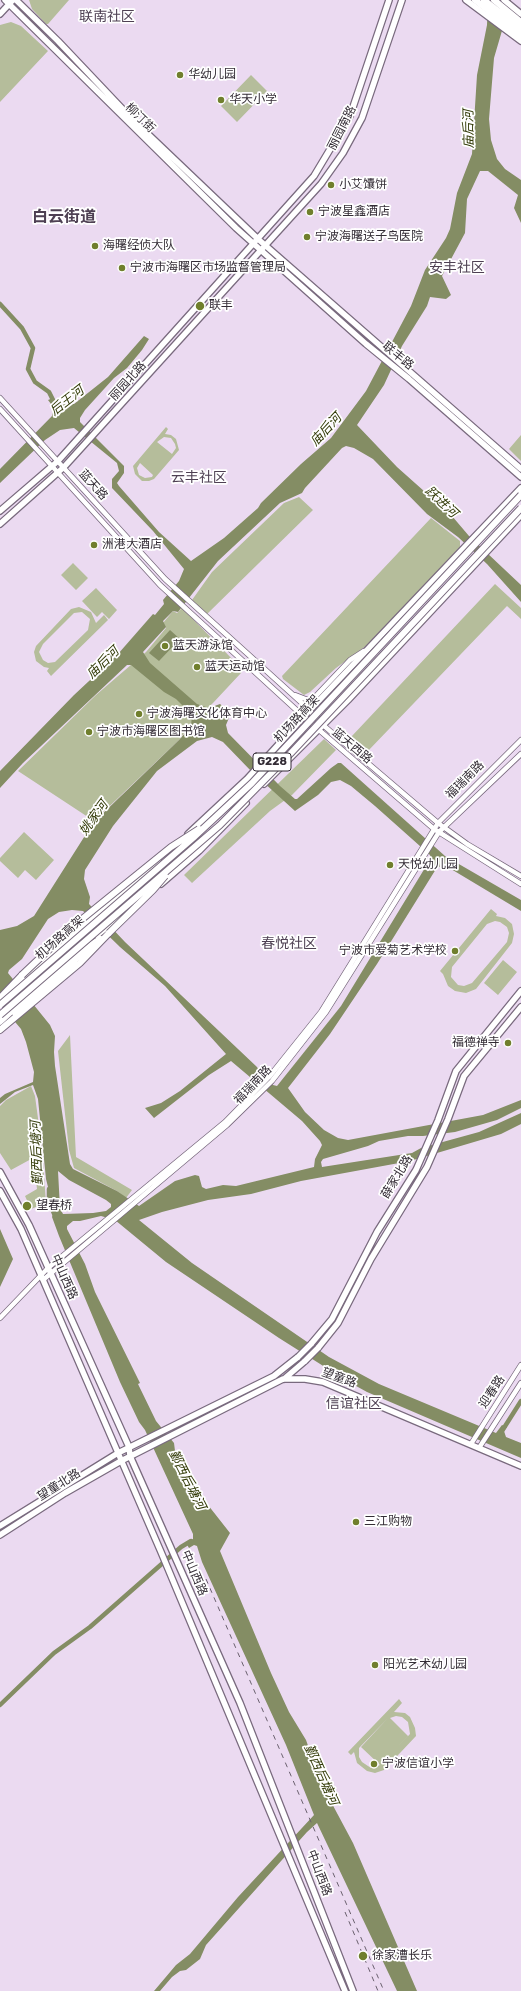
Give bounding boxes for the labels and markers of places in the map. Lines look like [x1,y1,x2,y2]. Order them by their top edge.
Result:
place label: 华幼儿园 [188,68,236,82]
marker: 华幼儿园 [175,70,185,80]
place label: 华天小学 [229,93,277,107]
marker: 华天小学 [216,95,226,105]
place label: 小艾馕饼 [339,178,387,192]
marker: 小艾馕饼 [326,180,336,190]
place label: 宁波星鑫酒店 [318,205,390,219]
marker: 宁波星鑫酒店 [305,207,315,217]
place label: 宁波海曙送子鸟医院 [315,230,423,244]
marker: 宁波海曙送子鸟医院 [302,232,312,242]
place label: 海曙经侦大队 [103,239,175,253]
marker: 海曙经侦大队 [90,241,100,251]
place label: 宁波市海曙区市场监督管理局 [130,261,286,275]
marker: 宁波市海曙区市场监督管理局 [117,263,127,273]
place label: 联丰 [209,299,233,313]
marker: 联丰 [194,300,206,312]
place label: 洲港大酒店 [102,538,162,552]
marker: 洲港大酒店 [89,540,99,550]
place label: 蓝天游泳馆 [173,639,233,653]
marker: 蓝天游泳馆 [160,641,170,651]
place label: 蓝天运动馆 [205,660,265,674]
marker: 蓝天运动馆 [192,662,202,672]
place label: 宁波海曙文化体育中心 [147,707,267,721]
marker: 宁波海曙文化体育中心 [134,709,144,719]
place label: 宁波市海曙区图书馆 [97,725,205,739]
marker: 宁波市海曙区图书馆 [84,727,94,737]
place label: 天悦幼儿园 [398,858,458,872]
marker: 天悦幼儿园 [385,860,395,870]
place label: 宁波市爱菊艺术学校 [339,944,447,958]
marker: 宁波市爱菊艺术学校 [450,946,460,956]
place label: 福德禅寺 [452,1036,500,1050]
marker: 福德禅寺 [503,1038,513,1048]
place label: 望春桥 [36,1199,72,1213]
marker: 望春桥 [21,1200,33,1212]
place label: 三江购物 [364,1515,412,1529]
marker: 三江购物 [351,1517,361,1527]
place label: 阳光艺术幼儿园 [383,1658,467,1672]
marker: 阳光艺术幼儿园 [370,1660,380,1670]
place label: 宁波信谊小学 [382,1757,454,1771]
marker: 宁波信谊小学 [369,1759,379,1769]
place label: 徐家漕长乐 [372,1949,432,1963]
marker: 徐家漕长乐 [357,1950,369,1962]

